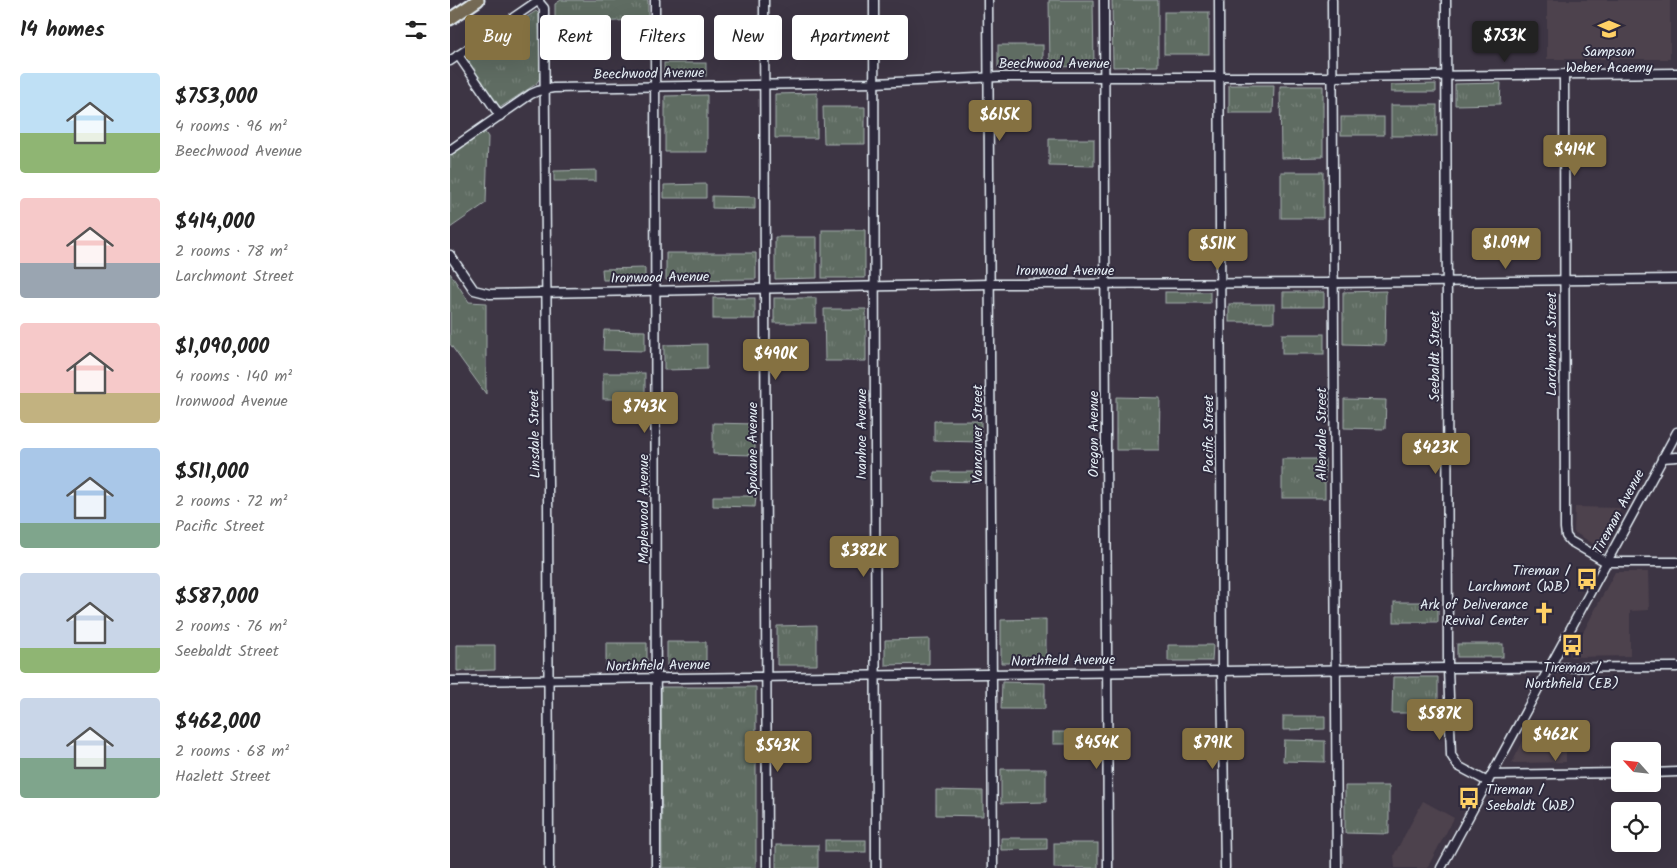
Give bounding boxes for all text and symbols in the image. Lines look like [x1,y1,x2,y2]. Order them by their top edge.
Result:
text: 14 homes [20,14,105,47]
chip: Buy [465,15,530,60]
chip: Rent [540,15,611,60]
chip: Filters [621,15,704,60]
chip: New [714,15,782,60]
chip: Apartment [792,15,908,60]
icon: filters [402,16,430,44]
school or university icon: Sampson Weber Acaemy [1596,16,1622,42]
pin: $753K [1470,20,1540,63]
text: $753K [1483,24,1527,49]
place label: Sampson Weber Acaemy [1566,41,1653,79]
street label: Beechwood Avenue [998,53,1110,75]
street label: Beechwood Avenue [593,62,705,86]
text: $753,000 [175,81,257,114]
icon: home [60,93,120,153]
pin: $615K [965,100,1035,142]
text: $615K [980,103,1020,128]
text: 4 rooms · 96 m² [175,114,287,139]
pin: $414K [1540,134,1610,177]
text: $414K [1554,138,1596,163]
text: Beechwood Avenue [175,139,302,164]
text: $414,000 [175,206,255,239]
icon: home [60,218,120,278]
pin: $511K [1183,228,1253,271]
pin: $1.09M [1465,228,1547,270]
text: $1.09M [1483,231,1529,256]
text: $511K [1200,232,1236,257]
text: 2 rooms · 78 m² [175,239,288,264]
street label: Ironwood Avenue [1016,260,1115,282]
text: Larchmont Street [175,264,294,289]
street label: Ironwood Avenue [610,266,710,290]
street label: Larchmont Street [1541,291,1563,396]
street label: Seebaldt Street [1424,310,1446,401]
text: $1,090,000 [175,331,269,364]
pin: $490K [741,338,811,381]
text: $490K [754,342,798,367]
icon: home [60,343,120,403]
text: 4 rooms · 140 m² [175,364,292,389]
street label: Vancouver Street [967,384,989,483]
street label: Allendale Street [1311,387,1333,481]
street label: Ivanhoe Avenue [851,388,873,480]
text: Ironwood Avenue [175,389,288,414]
street label: Linsdale Street [523,389,547,479]
street label: Oregon Avenue [1083,390,1105,477]
pin: $743K [610,392,680,434]
street label: Pacific Street [1198,394,1220,473]
text: $743K [623,395,667,420]
street label: Spokane Avenue [742,401,764,496]
pin: $423K [1401,432,1471,475]
text: $423K [1413,436,1459,461]
street label: Maplewood Avenue [633,453,655,564]
text: $511,000 [175,456,249,489]
street label: Tireman Avenue [1587,465,1651,559]
icon: home [60,468,120,528]
text: 2 rooms · 72 m² [175,489,287,514]
text: Pacific Street [175,514,265,539]
pin: $382K [829,536,899,578]
text: $382K [841,539,887,564]
place label: Tireman / Larchmont (WB) [1468,560,1571,598]
bus stop icon: Tireman / Larchmont (WB) [1574,566,1600,592]
text: $587,000 [175,581,258,614]
icon: home [60,593,120,653]
place label: Ark of Deliverance Revival Center [1420,594,1529,632]
church icon: Ark of Deliverance Revival Center [1531,600,1557,626]
text: 2 rooms · 76 m² [175,614,287,639]
bus stop icon: Tireman / Northfield (EB) [1559,632,1585,658]
text: Seebaldt Street [175,639,279,664]
street label: Northfield Avenue [1011,649,1116,673]
street label: Northfield Avenue [606,654,711,678]
place label: Tireman / Northfield (EB) [1525,657,1619,695]
pin: $587K [1405,698,1475,741]
text: $587K [1418,702,1462,727]
text: $462,000 [175,706,260,739]
icon: home [60,718,120,778]
pin: $462K [1521,720,1591,762]
text: $462K [1533,723,1579,748]
pin: $454K [1062,728,1132,770]
pin: $791K [1178,728,1248,770]
pin: $543K [743,730,813,773]
text: $454K [1075,731,1119,756]
text: $791K [1193,731,1233,756]
text: $543K [756,734,800,759]
text: 2 rooms · 68 m² [175,739,289,764]
north arrow [1611,742,1661,792]
map controls [1611,742,1661,852]
text: Hazlett Street [175,764,271,789]
place label: Tireman / Seebaldt (WB) [1486,779,1575,817]
bus stop icon: Tireman / Seebaldt (WB) [1456,785,1482,811]
button: locate [1611,802,1661,852]

